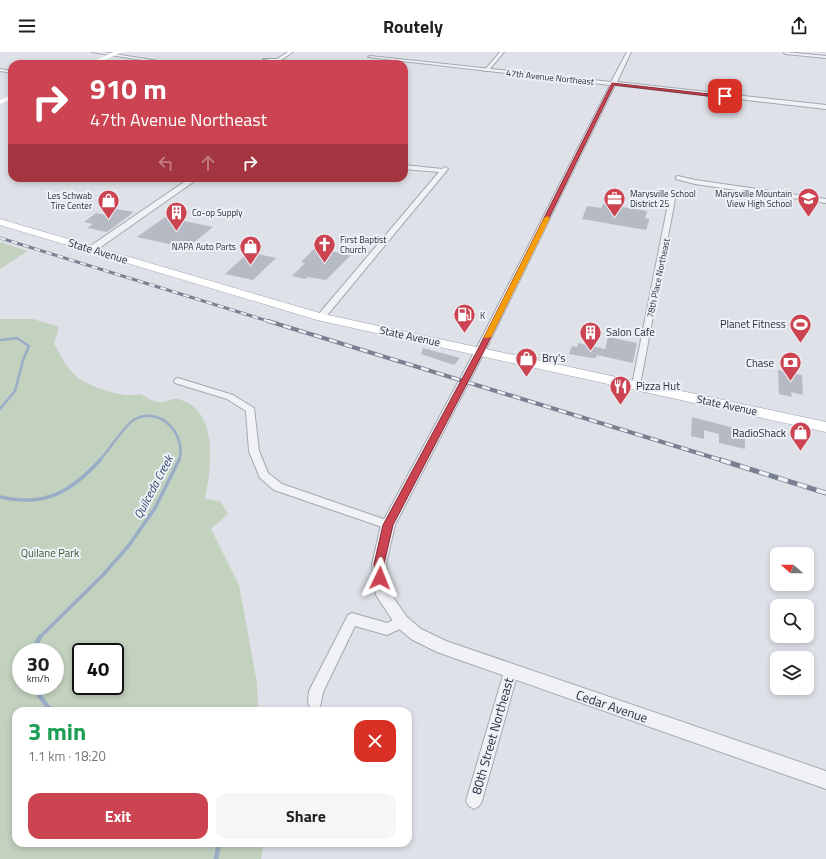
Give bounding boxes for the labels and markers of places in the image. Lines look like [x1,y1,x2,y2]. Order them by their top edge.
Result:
pin [708,79,742,113]
office icon: Marysville School District 25 [601,185,627,218]
school or university icon: Marysville Mountain View High School [795,185,821,218]
shop icon: Les Schwab Tire Center [95,187,121,220]
place label: Marysville School District 25 [630,187,696,210]
place label: Marysville Mountain View High School [715,187,792,210]
place label: Les Schwab Tire Center [47,189,92,212]
building icon: Co-op Supply [163,199,189,232]
place label: Co-op Supply [192,206,243,219]
church icon: First Baptist Church [311,231,337,264]
shop icon: NAPA Auto Parts [238,233,264,266]
place label: First Baptist Church [340,233,387,256]
place label: NAPA Auto Parts [172,240,236,253]
fuel station icon: K [451,302,477,335]
place label: K [480,309,485,322]
sports icon: Planet Fitness [788,311,814,344]
place label: Planet Fitness [720,316,786,332]
building icon: Salon Cafe [578,319,604,352]
place label: Salon Cafe [606,324,655,340]
shop icon: Bry's [514,345,540,378]
place label: Bry's [542,350,565,366]
bank icon: Chase [777,350,803,383]
place label: Chase [746,355,774,371]
restaurant icon: Pizza Hut [608,373,634,406]
place label: Pizza Hut [636,378,680,394]
shop icon: RadioShack [788,420,814,453]
place label: RadioShack [732,425,787,441]

